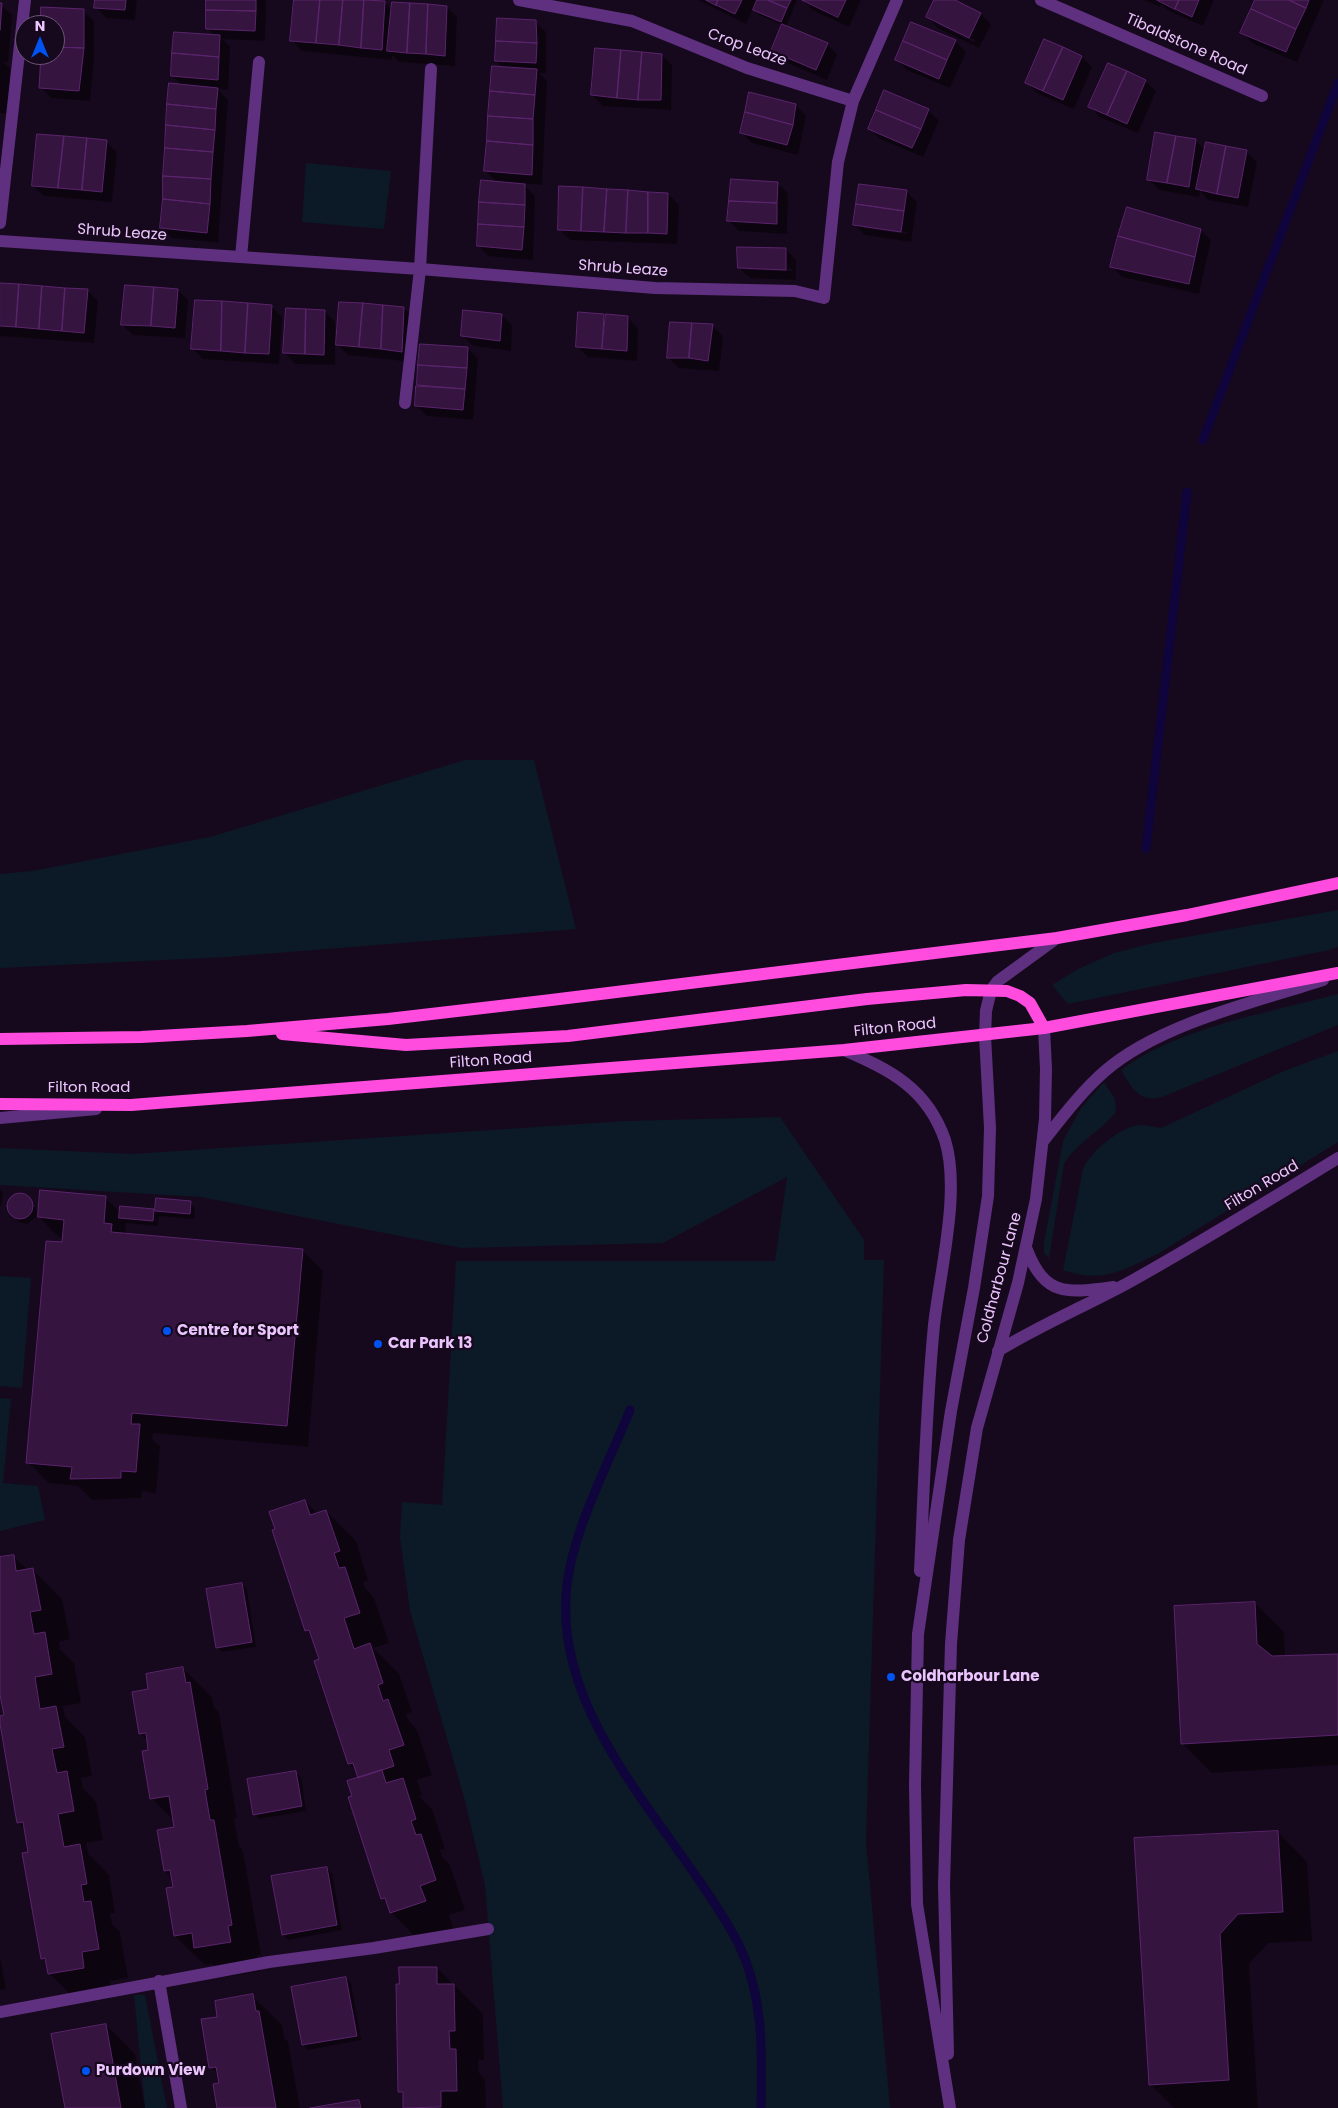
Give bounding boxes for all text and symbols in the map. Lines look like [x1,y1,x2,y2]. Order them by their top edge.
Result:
street label: Tibaldstone Road [1123,10,1249,80]
north arrow [15,15,65,65]
text: N [35,16,45,36]
street label: Crop Leaze [705,25,789,71]
street label: Shrub Leaze [77,221,167,245]
street label: Shrub Leaze [578,257,668,281]
street label: Filton Road [853,1015,937,1041]
street label: Filton Road [449,1049,533,1073]
street label: Filton Road [48,1079,130,1097]
street label: Filton Road [1222,1157,1302,1215]
street label: Coldharbour Lane [974,1211,1026,1345]
place label: Centre for Sport [177,1322,299,1340]
marker: Centre for Sport [161,1325,173,1337]
place label: Car Park 13 [388,1335,472,1353]
marker: Car Park 13 [372,1338,384,1350]
place label: Coldharbour Lane [901,1668,1039,1686]
marker: Coldharbour Lane [885,1671,897,1683]
place label: Purdown View [96,2062,206,2080]
marker: Purdown View [80,2065,92,2077]

